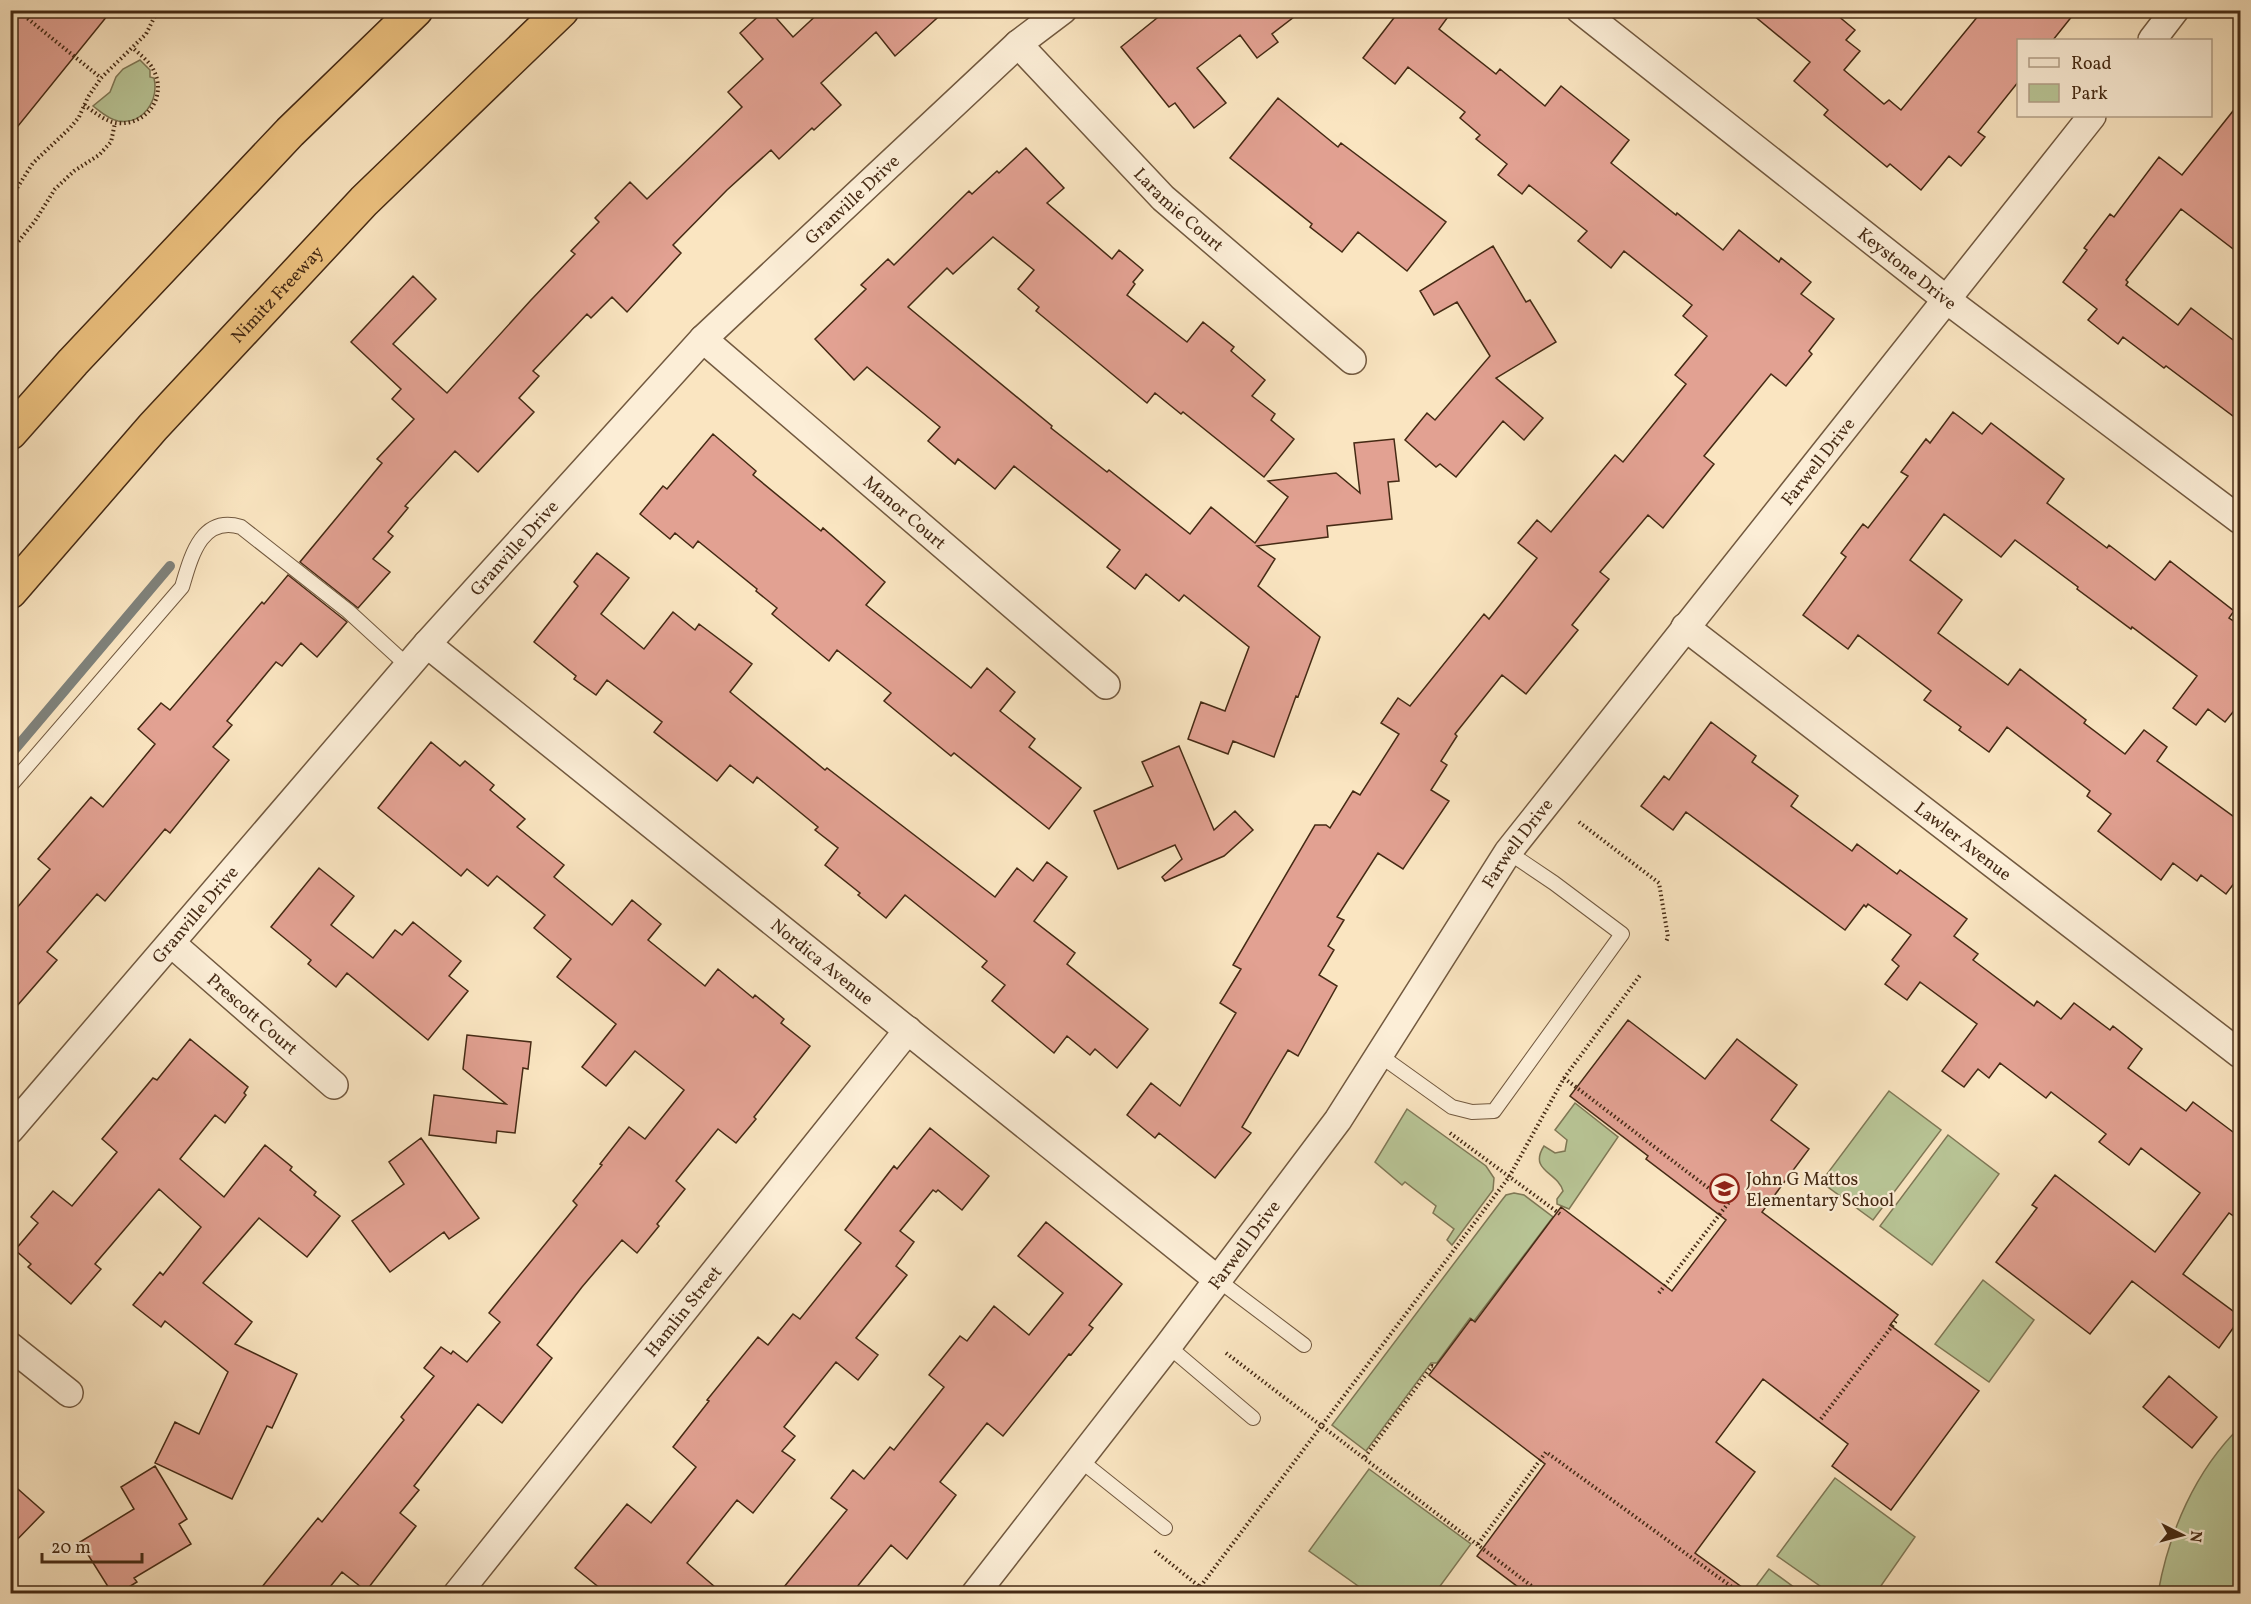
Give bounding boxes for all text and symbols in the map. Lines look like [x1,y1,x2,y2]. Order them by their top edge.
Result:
legend [2017,39,2212,117]
text: Road [2071,52,2112,77]
text: Park [2071,82,2108,107]
street label: Granville Drive [800,150,906,251]
street label: Laramie Court [1127,163,1228,259]
street label: Keystone Drive [1851,223,1961,317]
street label: Nimitz Freeway [226,241,330,350]
street label: Farwell Drive [1776,413,1862,512]
street label: Manor Court [857,471,951,556]
street label: Granville Drive [465,495,565,602]
street label: Farwell Drive [1477,794,1560,894]
street label: Lawler Avenue [1908,797,2016,888]
street label: Granville Drive [147,861,245,970]
street label: Nordica Avenue [764,914,878,1012]
street label: Prescott Court [200,968,302,1062]
place label: John G Mattos Elementary School [1746,1168,1894,1214]
school or university icon: John G Mattos Elementary School [1709,1173,1741,1205]
street label: Farwell Drive [1203,1196,1287,1296]
street label: Hamlin Street [640,1261,729,1363]
north arrow [2152,1505,2212,1565]
scale bar [42,1526,142,1564]
text: N [2183,1529,2206,1544]
text: 20 m [51,1536,91,1561]

